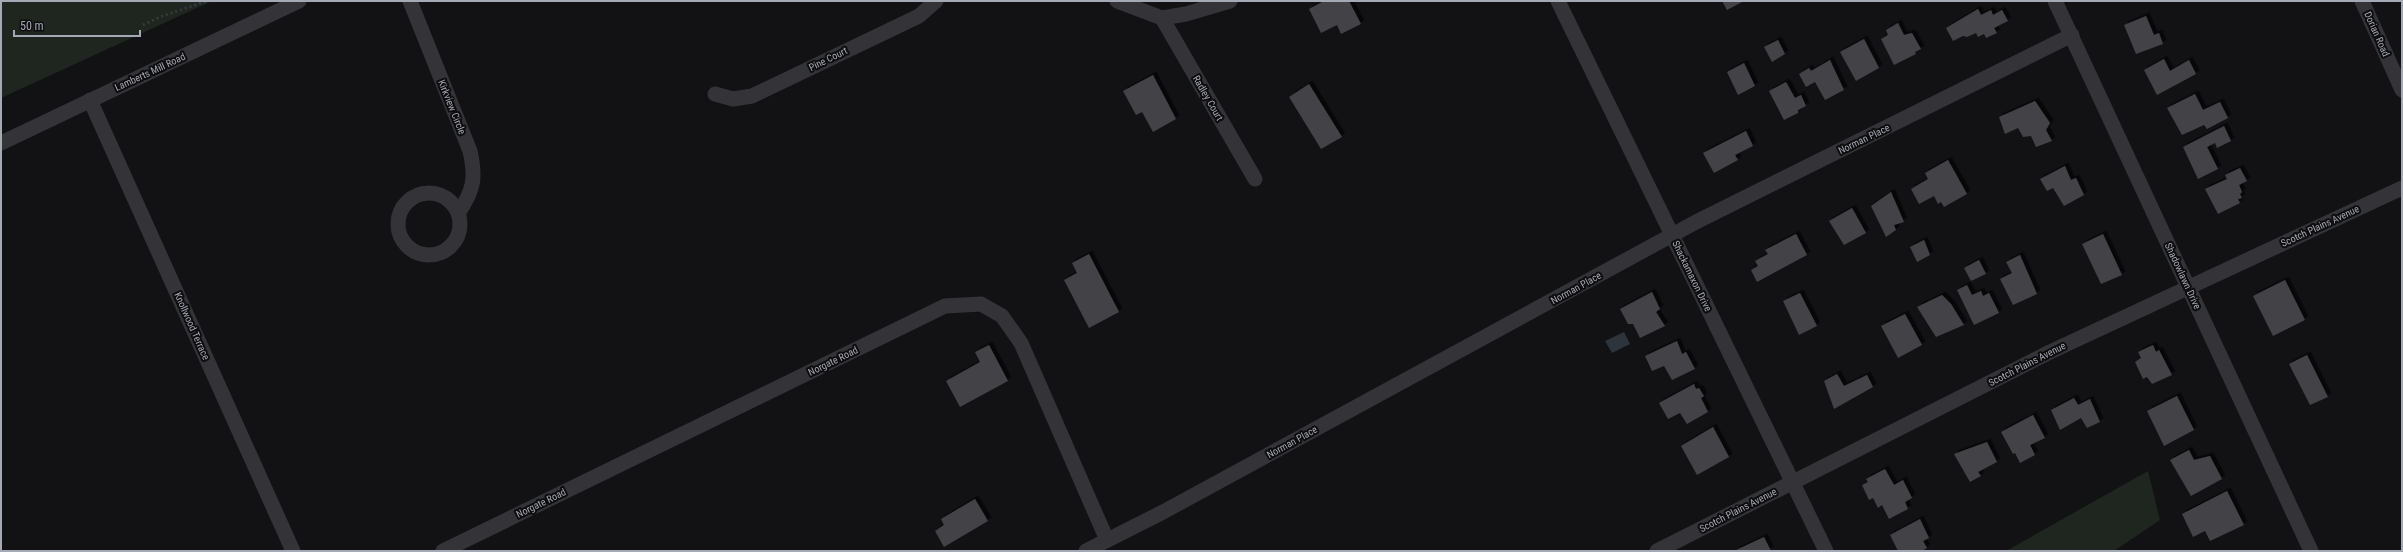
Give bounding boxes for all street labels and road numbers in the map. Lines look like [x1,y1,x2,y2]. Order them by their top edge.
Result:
street label: Dorian Road [2362,10,2392,58]
street label: Pine Court [807,45,849,73]
street label: Lamberts Mill Road [113,51,187,93]
street label: Radley Court [1191,74,1225,123]
street label: Kirkview Circle [436,78,468,136]
street label: Norman Place [1837,122,1892,156]
street label: Scotch Plains Avenue [2279,203,2361,249]
street label: Shackamaxon Drive [1670,239,1714,313]
street label: Shadowlawn Drive [2163,241,2203,311]
street label: Norman Place [1549,270,1603,306]
street label: Knollwood Terrace [172,291,212,362]
street label: Scotch Plains Avenue [1987,340,2068,388]
street label: Norgate Road [806,344,860,378]
street label: Norman Place [1265,424,1319,460]
street label: Norgate Road [514,486,568,520]
street label: Scotch Plains Avenue [1698,486,1779,534]

